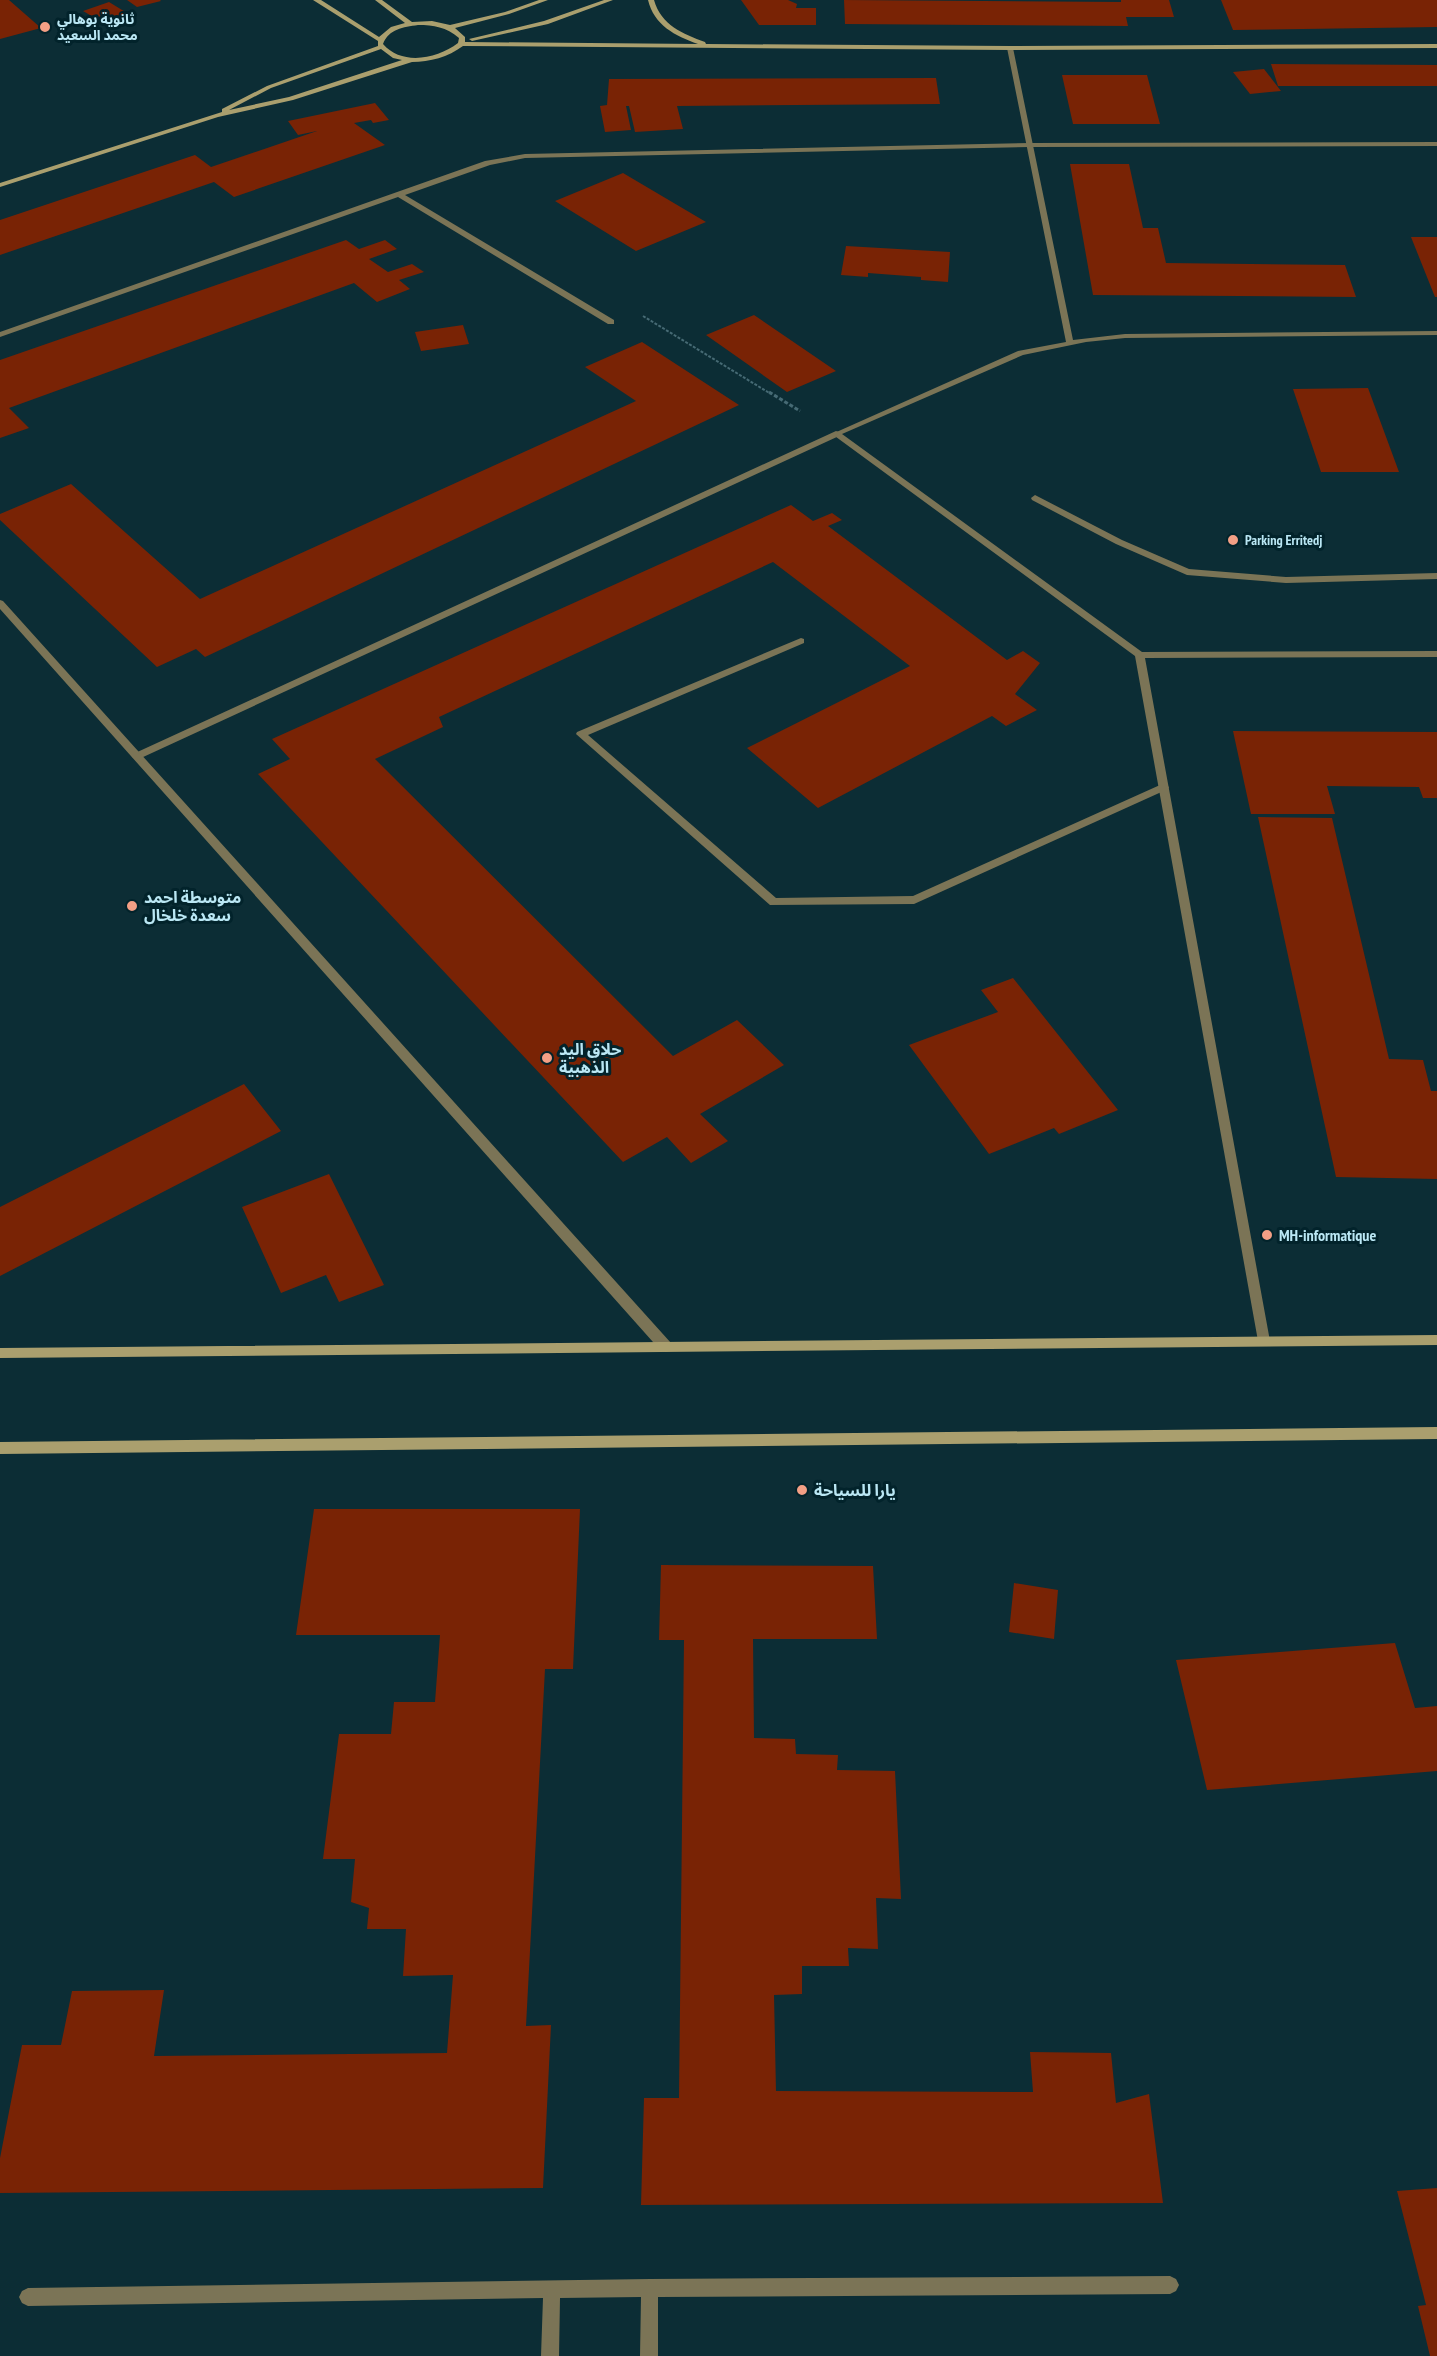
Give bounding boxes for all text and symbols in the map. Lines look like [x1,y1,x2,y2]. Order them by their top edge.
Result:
place label: ثانوية بوهالي محمد السعيد [57,10,138,44]
marker: ثانوية بوهالي محمد السعيد [38,20,52,34]
place label: Parking Erritedj [1245,531,1322,549]
marker: Parking Erritedj [1226,533,1240,547]
place label: متوسطة احمد سعدة خلخال [144,887,241,925]
marker: متوسطة احمد سعدة خلخال [125,899,139,913]
place label: حلاق اليد الذهبية [559,1039,621,1077]
marker: حلاق اليد الذهبية [540,1051,554,1065]
place label: MH-informatique [1279,1225,1376,1245]
marker: MH-informatique [1260,1228,1274,1242]
place label: يارا للسياحة [814,1480,896,1500]
marker: يارا للسياحة [795,1483,809,1497]

